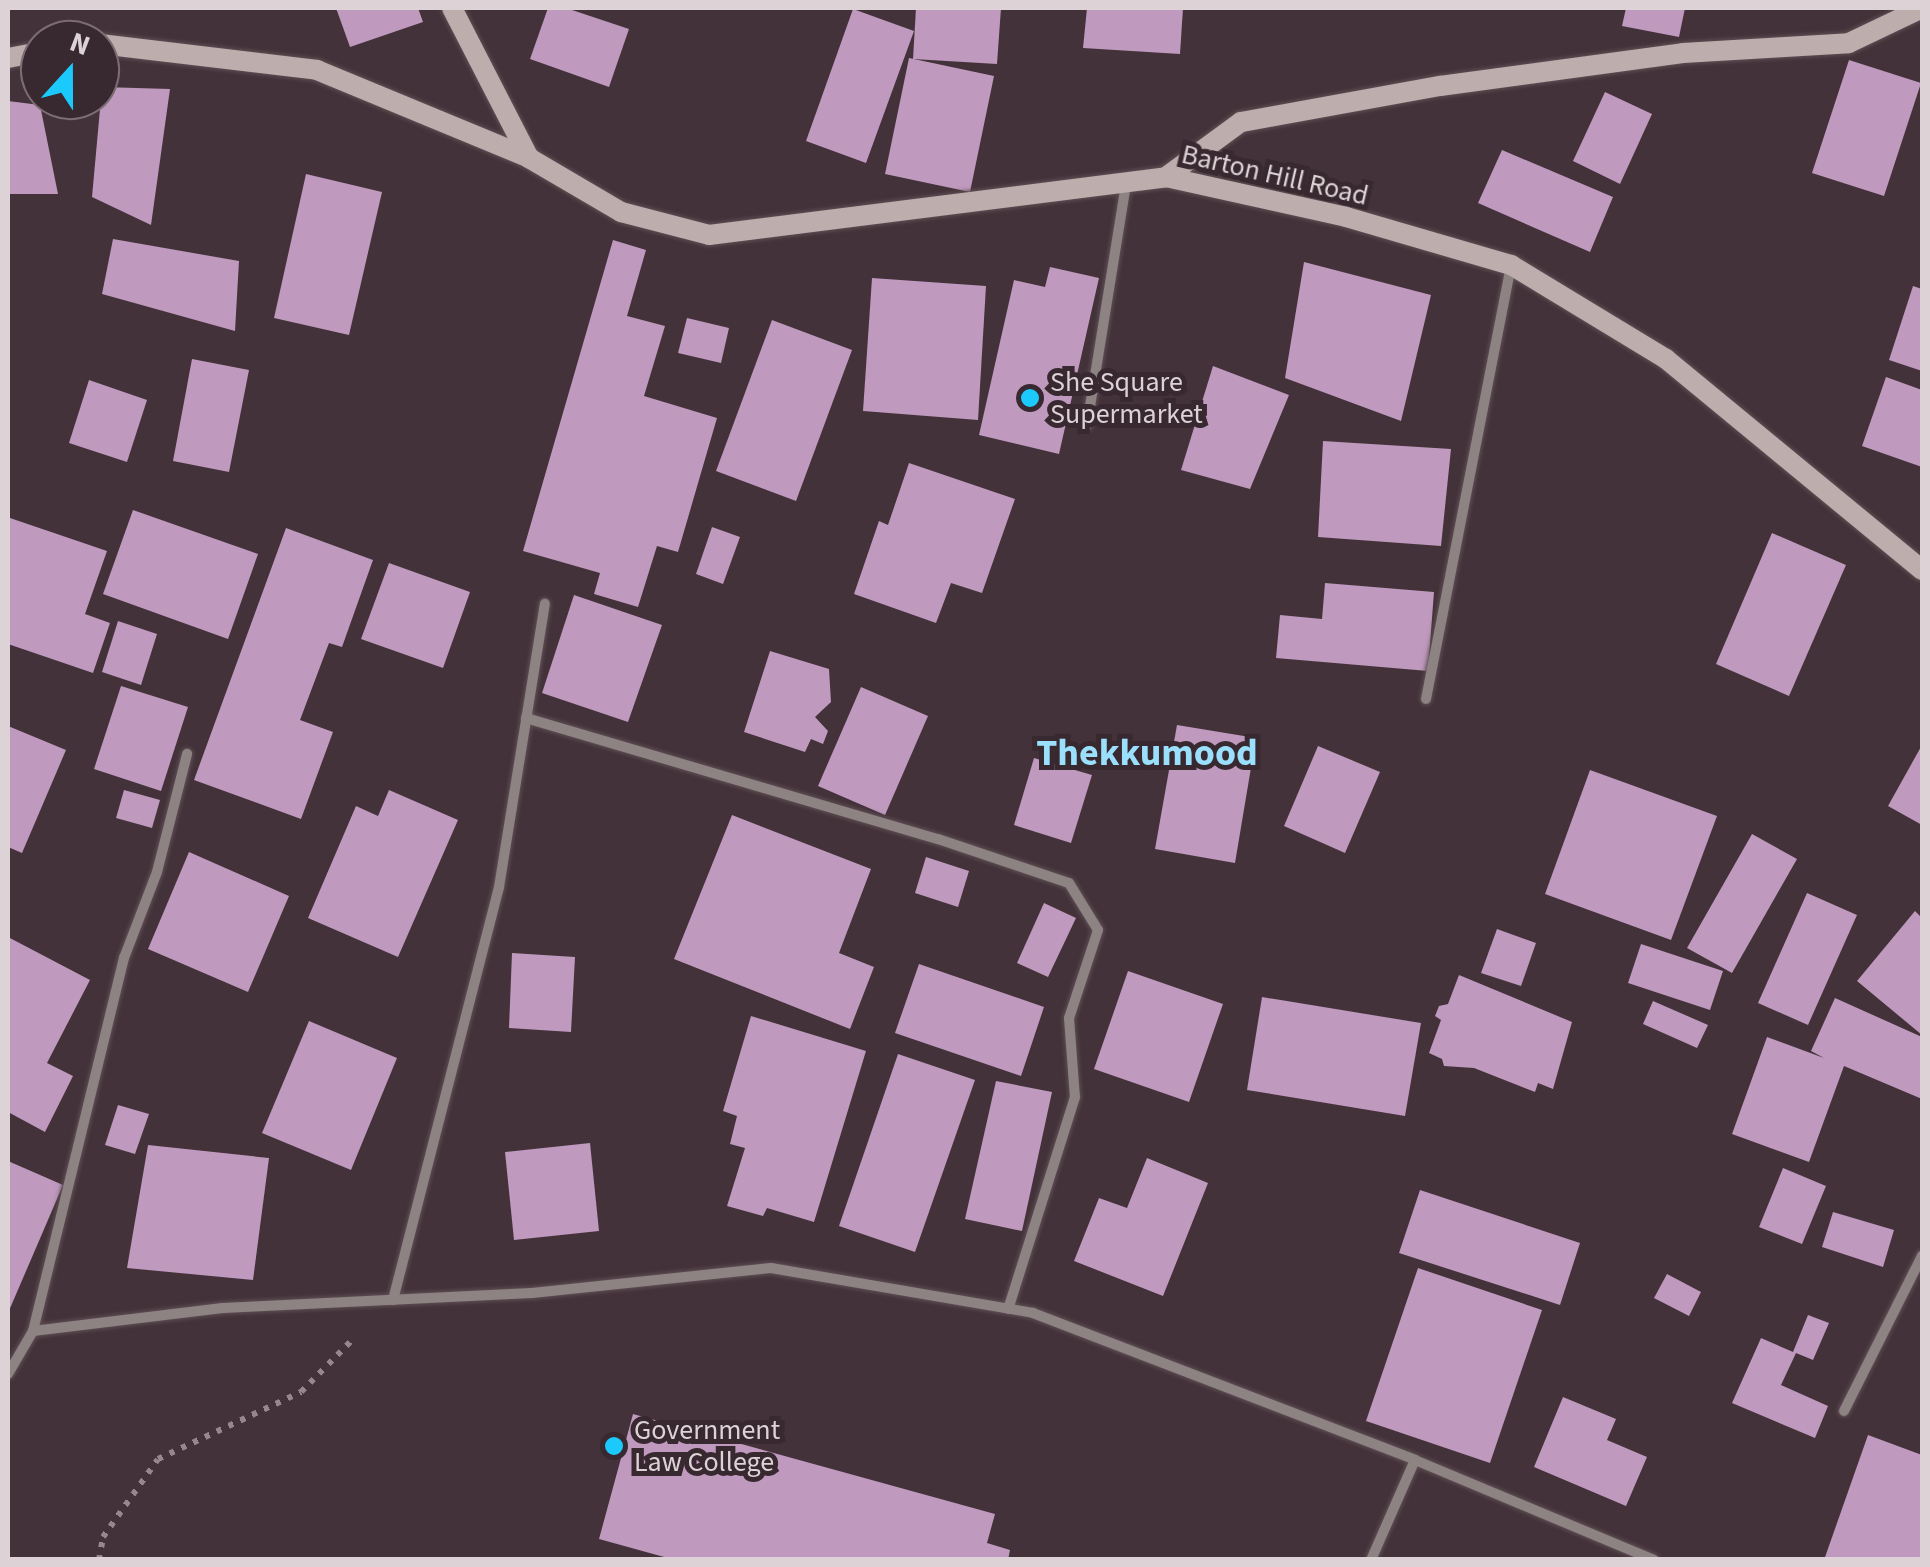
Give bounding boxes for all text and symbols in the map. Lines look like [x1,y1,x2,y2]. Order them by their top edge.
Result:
north arrow [20,20,120,120]
text: N [64,22,96,66]
street label: Barton Hill Road [1178,137,1372,213]
place label: She Square Supermarket [1050,365,1203,431]
marker: She Square Supermarket [1019,387,1041,409]
district label: Thekkumood [1036,731,1258,777]
place label: Government Law College [634,1413,780,1479]
marker: Government Law College [603,1435,625,1457]

